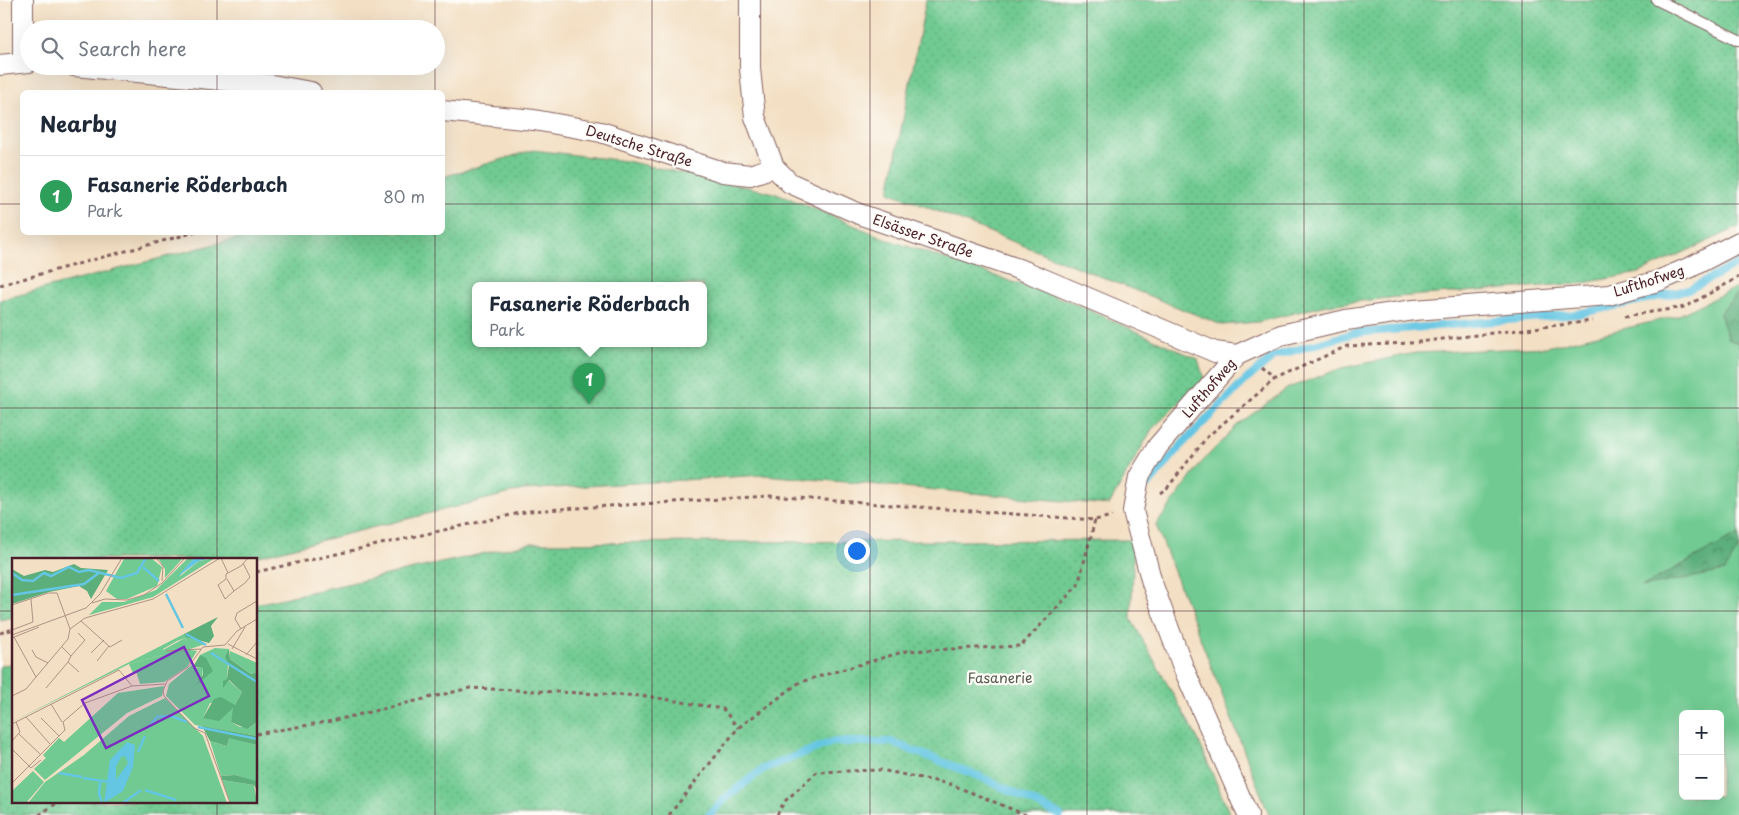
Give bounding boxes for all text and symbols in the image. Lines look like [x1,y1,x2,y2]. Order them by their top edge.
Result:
search box [20,20,445,75]
icon: search [38,34,66,62]
text: Search here [78,34,187,62]
text: Nearby [40,107,117,139]
street label: Deutsche Straße [583,119,695,172]
text: Fasanerie Röderbach [87,170,288,198]
text: 1 [52,184,60,208]
text: 80 m [383,184,425,208]
text: Park [87,198,123,222]
street label: Elsässer Straße [870,208,976,263]
street label: Lufthofweg [1611,259,1687,302]
popup [472,282,707,347]
text: Fasanerie Röderbach [489,289,690,317]
text: Park [489,317,525,341]
street label: Lufthofweg [1177,353,1241,422]
pin: 1 [573,363,605,404]
your location [844,538,870,564]
inset map [12,558,258,802]
park label: Fasanerie [967,667,1033,688]
map controls [1679,710,1724,800]
button: + [1679,710,1724,755]
button: − [1679,755,1724,800]

